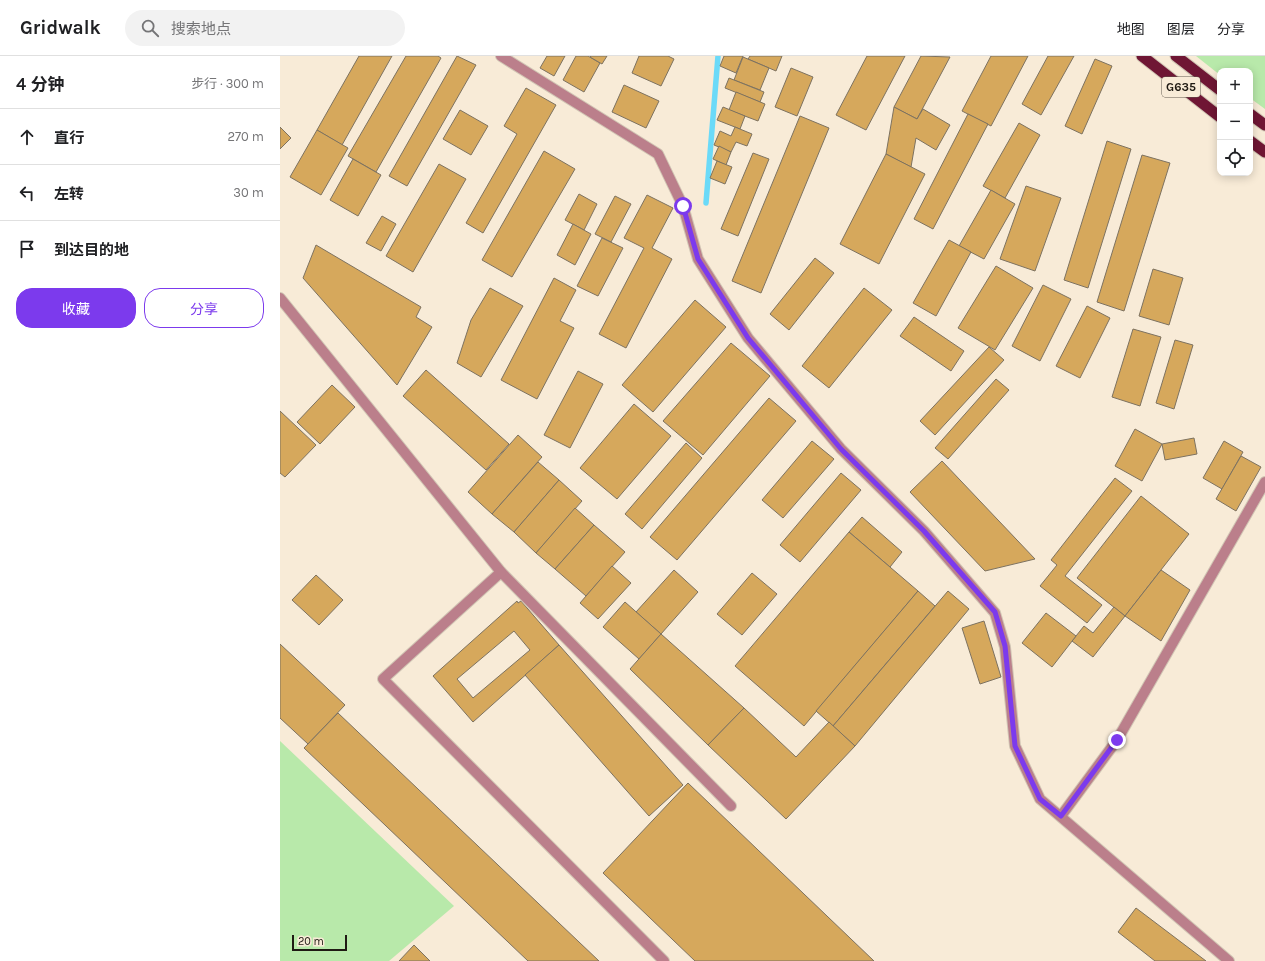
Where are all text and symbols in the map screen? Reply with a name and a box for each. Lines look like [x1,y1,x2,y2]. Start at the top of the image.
search box [125,10,405,46]
text: Gridwalk [20,17,101,39]
icon: search [139,17,161,39]
text: 搜索地点 [171,20,231,38]
text: 地图 [1117,21,1145,38]
text: 图层 [1167,21,1195,38]
text: 分享 [1217,21,1245,38]
map controls [1217,68,1253,176]
button: + [1217,68,1253,104]
text: 4 分钟 [16,74,64,94]
text: 步行 · 300 m [191,76,264,91]
road number: G635 [1162,77,1200,97]
button: − [1217,104,1253,140]
icon: ahead [16,126,38,148]
text: 直行 [54,129,84,147]
text: 270 m [227,129,264,144]
button: locate [1217,140,1253,176]
icon: left [16,182,38,204]
text: 左转 [54,185,84,203]
text: 30 m [233,185,264,200]
route start [674,197,692,215]
icon: arrive [16,238,38,260]
text: 到达目的地 [54,241,129,259]
button: 收藏 [16,288,136,328]
button: 分享 [144,288,264,328]
route end [1108,731,1126,749]
scale bar [292,933,347,952]
text: 20 m [298,935,324,948]

